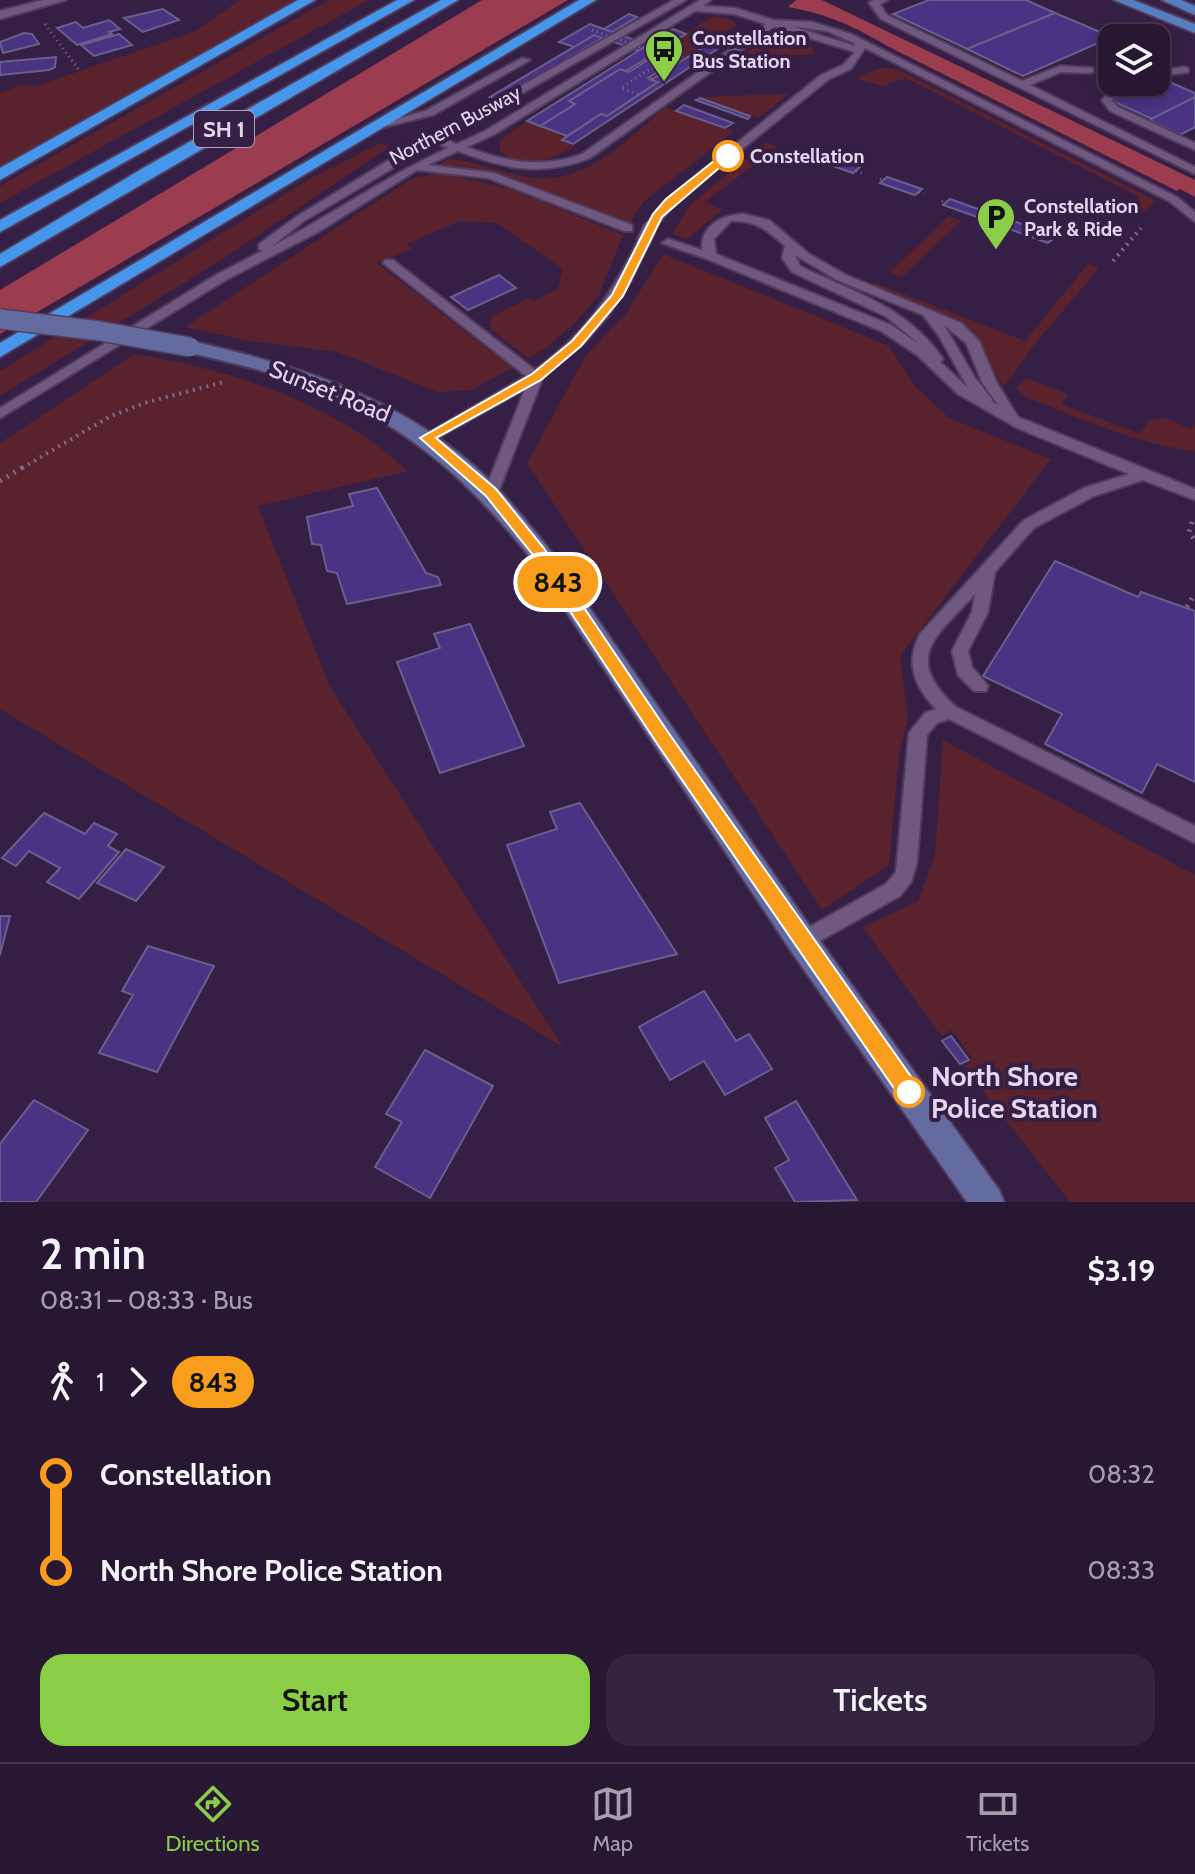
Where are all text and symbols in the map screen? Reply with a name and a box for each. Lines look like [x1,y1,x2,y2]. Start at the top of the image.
map controls [1098,24,1170,96]
button: layers [1098,24,1170,96]
place label: Constellation Bus Station [692,26,807,73]
bus stop icon: Constellation Bus Station [643,28,685,83]
street label: Northern Busway [385,80,525,170]
road number: SH 1 [194,111,254,147]
marker: Constellation [713,141,743,171]
place label: Constellation [750,144,865,168]
place label: Constellation Park & Ride [1024,194,1139,241]
parking icon: Constellation Park & Ride [975,196,1017,251]
street label: Sunset Road [265,354,395,428]
line badge: 843 [512,556,604,608]
text: 843 [533,565,583,599]
place label: North Shore Police Station [931,1059,1098,1125]
marker: North Shore Police Station [894,1077,924,1107]
text: 2 min [40,1227,146,1280]
text: $3.19 [1087,1252,1155,1289]
text: 08:31 – 08:33 · Bus [40,1284,253,1316]
icon: walk [40,1360,84,1404]
icon: forward [116,1360,160,1404]
text: 843 [188,1365,238,1399]
text: 1 [96,1366,104,1398]
text: Constellation [100,1456,272,1493]
text: 08:32 [1088,1458,1155,1490]
text: North Shore Police Station [100,1552,443,1589]
text: 08:33 [1088,1554,1155,1586]
button: Start [40,1654,590,1746]
button: Tickets [606,1654,1155,1746]
tab: Directions [166,1782,260,1857]
tab: Map [591,1782,635,1857]
tab: Tickets [966,1782,1029,1857]

